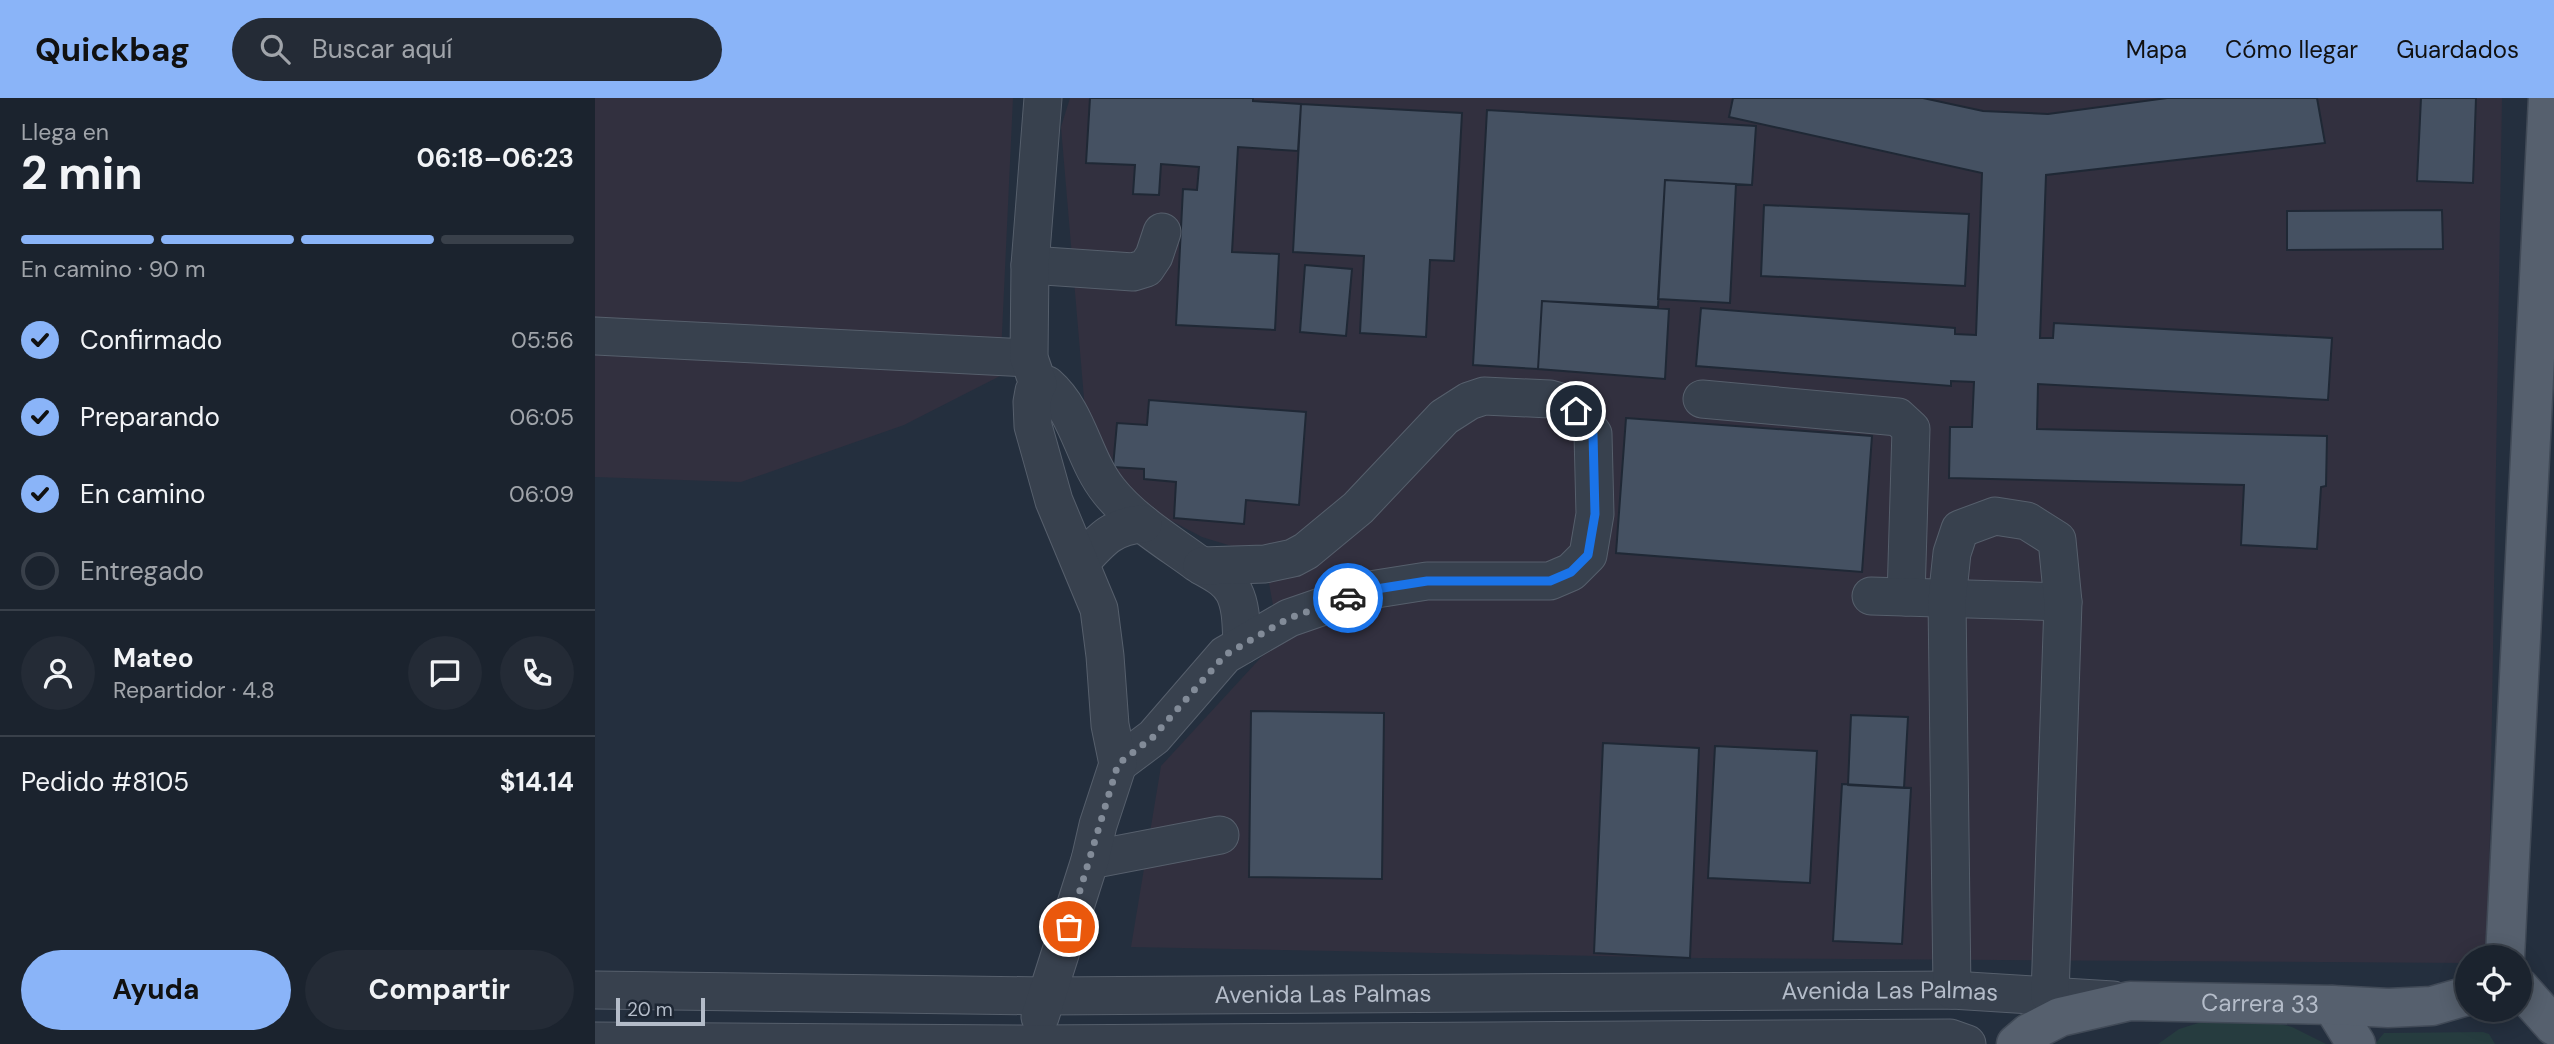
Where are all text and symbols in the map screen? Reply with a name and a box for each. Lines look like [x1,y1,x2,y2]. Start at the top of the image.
search box [232,18,722,81]
text: Quickbag [35,28,190,71]
icon: search [256,30,294,68]
text: Buscar aquí [312,32,452,66]
text: Mapa [2126,34,2187,65]
text: Cómo llegar [2225,34,2358,65]
text: Guardados [2396,34,2519,65]
text: Llega en [21,117,109,147]
text: 06:18–06:23 [417,141,574,175]
text: 2 min [21,143,143,203]
text: En camino · 90 m [21,254,205,284]
icon: check [21,321,59,359]
text: Confirmado [80,323,222,357]
text: 05:56 [511,325,574,355]
pin [1546,381,1606,441]
icon: home [1557,392,1595,430]
icon: check [21,398,59,436]
text: Preparando [80,400,220,434]
text: 06:05 [509,402,574,432]
icon: check [21,475,59,513]
text: En camino [80,477,205,511]
text: 06:09 [509,479,574,509]
text: Entregado [80,554,204,588]
courier [1313,563,1383,633]
icon: car [1329,579,1367,617]
button: person [21,636,95,710]
button: chat [408,636,482,710]
button: phone [500,636,574,710]
text: Mateo [113,641,194,675]
text: Repartidor · 4.8 [113,675,275,705]
text: Pedido #8105 [21,765,189,799]
text: $14.14 [500,765,574,799]
pin [1039,897,1099,957]
icon: bag [1050,908,1088,946]
map controls [2455,945,2532,1022]
button: locate [2455,945,2532,1022]
button: Ayuda [21,950,291,1030]
button: Compartir [305,950,574,1030]
street label: Avenida Las Palmas [1781,974,1999,1008]
street label: Avenida Las Palmas [1214,977,1432,1010]
street label: Carrera 33 [2201,986,2320,1020]
scale bar [616,995,705,1027]
text: 20 m [627,997,673,1022]

